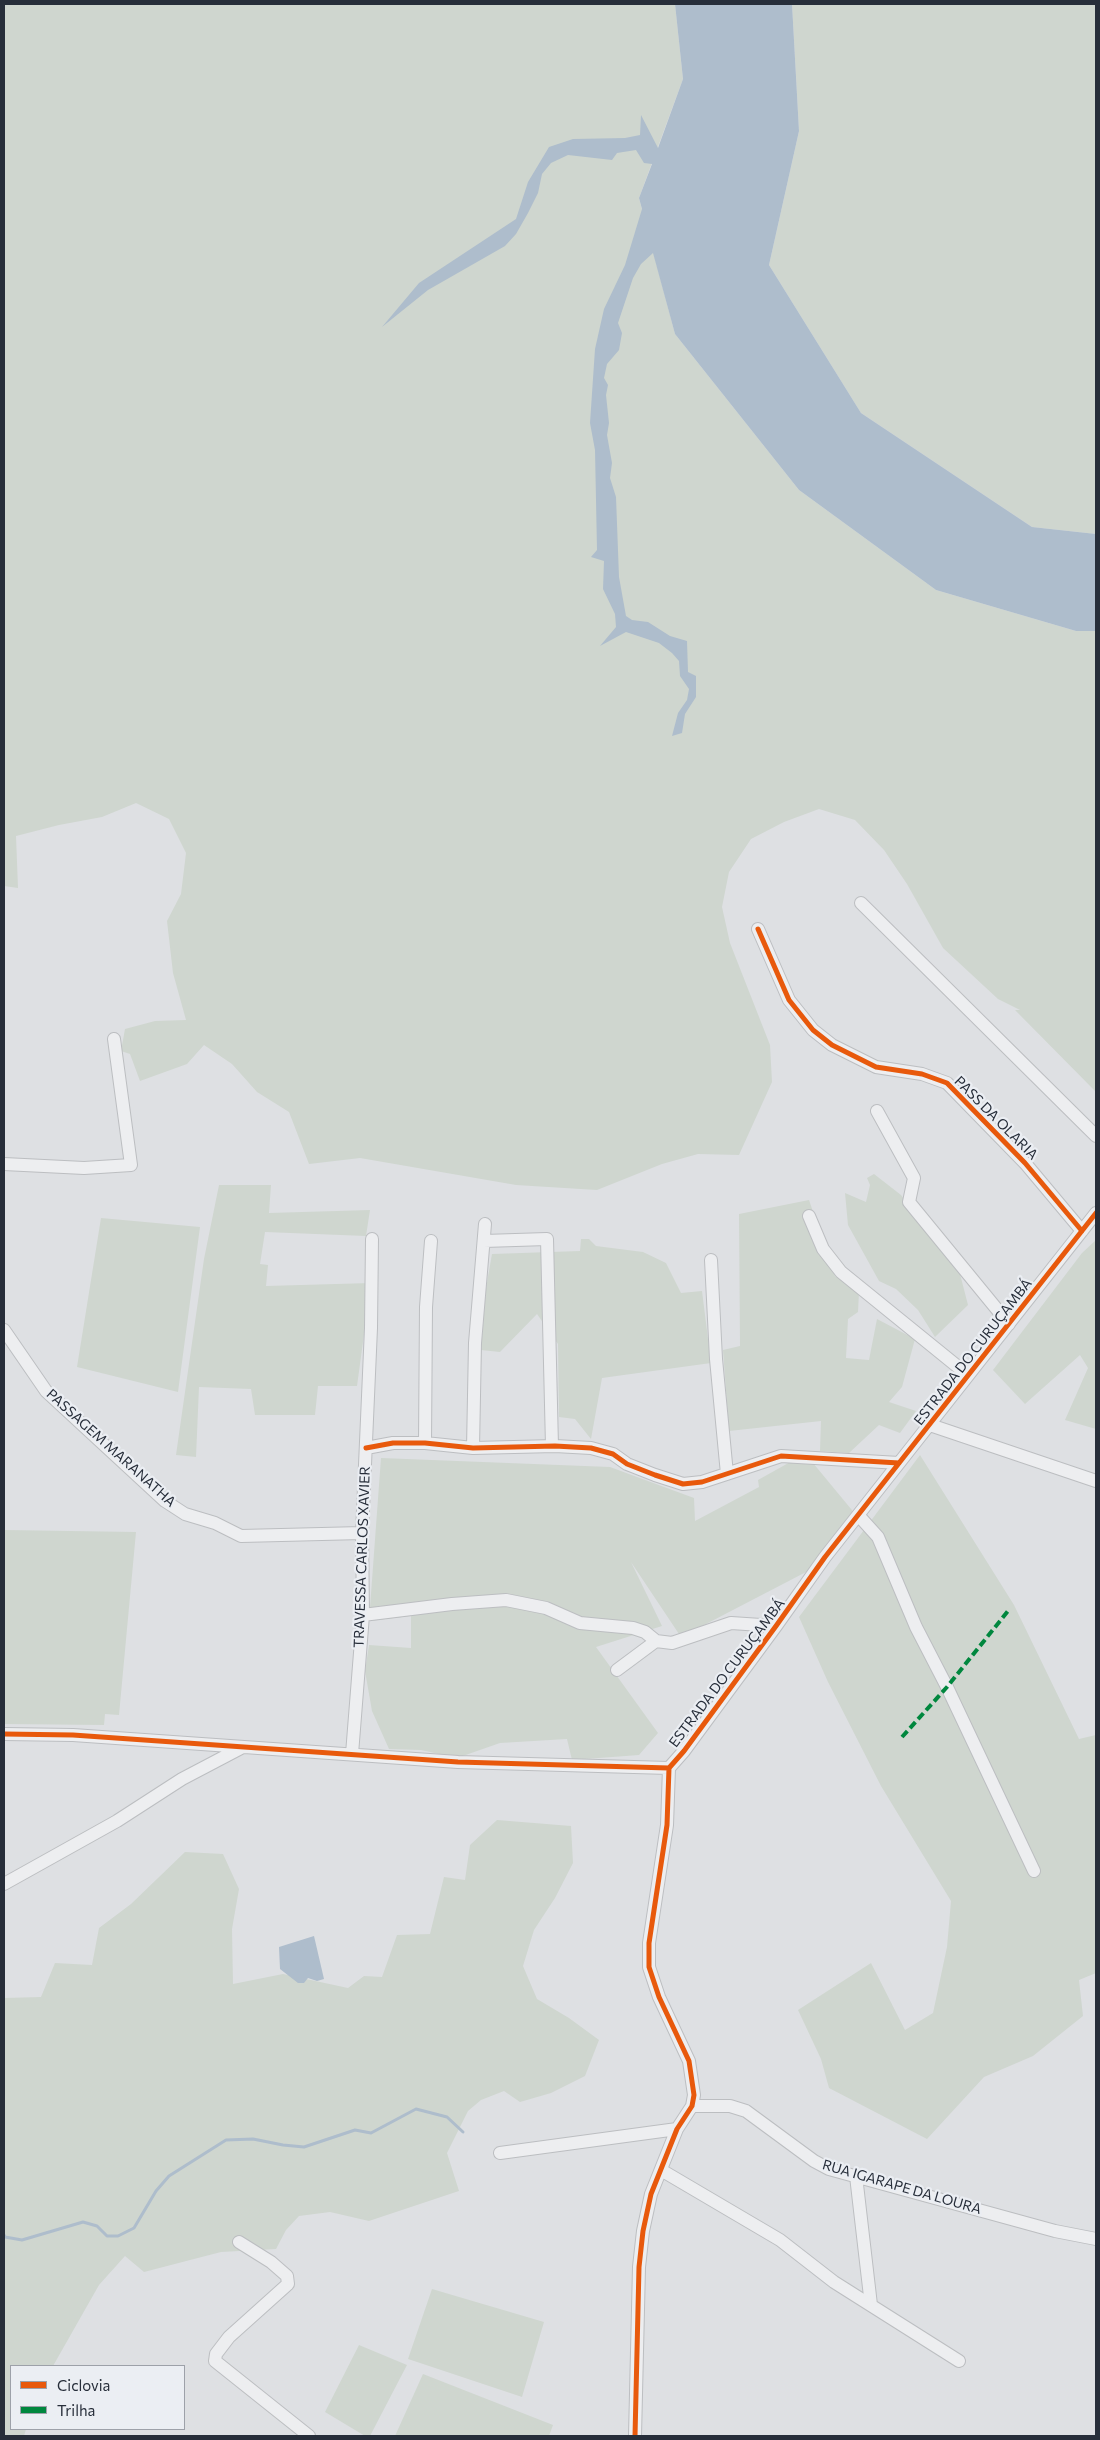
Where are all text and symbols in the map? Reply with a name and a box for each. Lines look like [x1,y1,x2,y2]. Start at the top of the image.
street label: PASS DA OLARIA [951,1073,1041,1163]
street label: ESTRADA DO CURUÇAMBÁ [911,1275,1035,1429]
street label: PASSAGEM MARANATHA [43,1385,179,1511]
street label: TRAVESSA CARLOS XAVIER [350,1466,374,1648]
street label: ESTRADA DO CURUÇAMBÁ [666,1595,788,1751]
street label: RUA IGARAPE DA LOURA [821,2156,983,2218]
legend [10,2365,185,2430]
text: Ciclovia [57,2376,110,2394]
text: Trilha [57,2401,95,2419]

